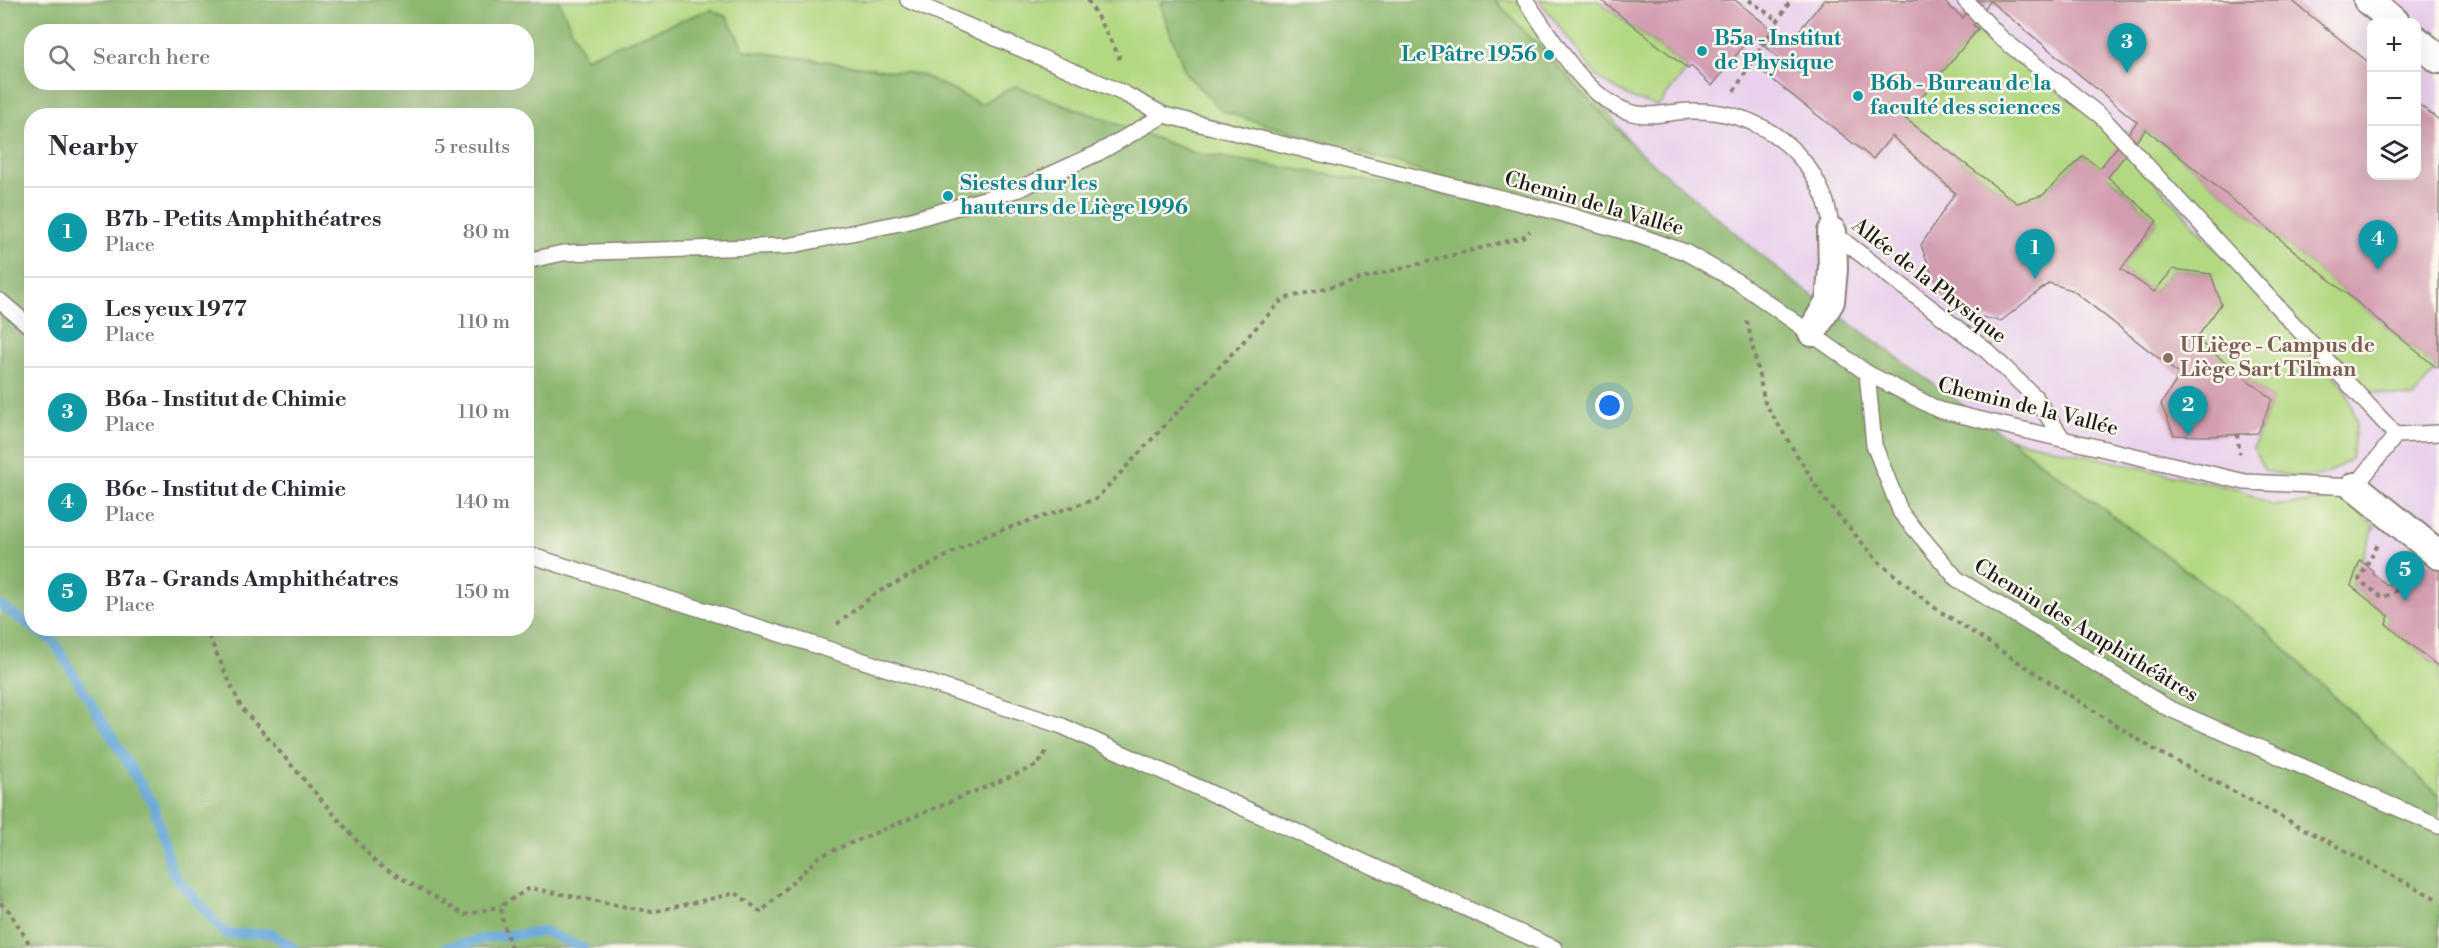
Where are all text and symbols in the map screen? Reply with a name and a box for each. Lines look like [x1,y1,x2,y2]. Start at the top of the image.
map controls [2367,18,2421,180]
button: + [2367,18,2421,72]
pin: 3 [2108,23,2146,73]
search box [24,24,534,90]
place label: B5a - Institut de Physique [1714,26,1842,76]
icon: search [45,41,78,74]
place label: Le Pâtre 1956 [1401,42,1537,68]
text: Search here [93,44,210,71]
marker: B5a - Institut de Physique [1695,44,1709,58]
marker: Le Pâtre 1956 [1542,48,1556,62]
place label: B6b - Bureau de la faculté des sciences [1870,71,2061,121]
button: − [2367,72,2421,126]
marker: B6b - Bureau de la faculté des sciences [1851,89,1865,103]
button: layers [2367,126,2421,180]
text: Nearby [48,131,138,163]
text: 5 results [434,135,510,160]
street label: Chemin de la Vallée [1501,166,1687,242]
place label: Siestes dur les hauteurs de Liège 1996 [960,171,1188,221]
marker: Siestes dur les hauteurs de Liège 1996 [941,189,955,203]
text: B7b - Petits Amphithéatres [105,206,381,233]
street label: Allée de la Physique [1846,212,2011,349]
text: 1 [63,220,72,245]
text: 80 m [463,220,510,245]
pin: 4 [2358,220,2398,270]
pin: 1 [2016,230,2054,279]
text: Place [105,233,155,258]
text: Les yeux 1977 [105,296,247,323]
text: 2 [61,310,74,335]
text: 110 m [458,310,510,335]
text: Place [105,323,155,348]
place label: ULiège - Campus de Liège Sart Tilman [2180,333,2375,383]
marker: ULiège - Campus de Liège Sart Tilman [2161,351,2175,365]
street label: Chemin de la Vallée [1935,372,2121,442]
text: B6a - Institut de Chimie [105,386,346,413]
pin: 2 [2168,386,2208,436]
your location [1595,391,1624,420]
text: 3 [61,400,74,425]
text: 110 m [458,400,510,425]
text: Place [105,413,155,438]
text: B6c - Institut de Chimie [105,476,346,503]
text: 4 [61,490,74,515]
text: 140 m [455,490,510,515]
text: Place [105,503,155,528]
pin: 5 [2386,552,2424,601]
street label: Chemin des Amphithéâtres [1969,554,2203,708]
text: B7a - Grands Amphithéatres [105,566,399,593]
text: 5 [61,580,74,605]
text: 150 m [455,580,510,605]
text: Place [105,593,155,618]

